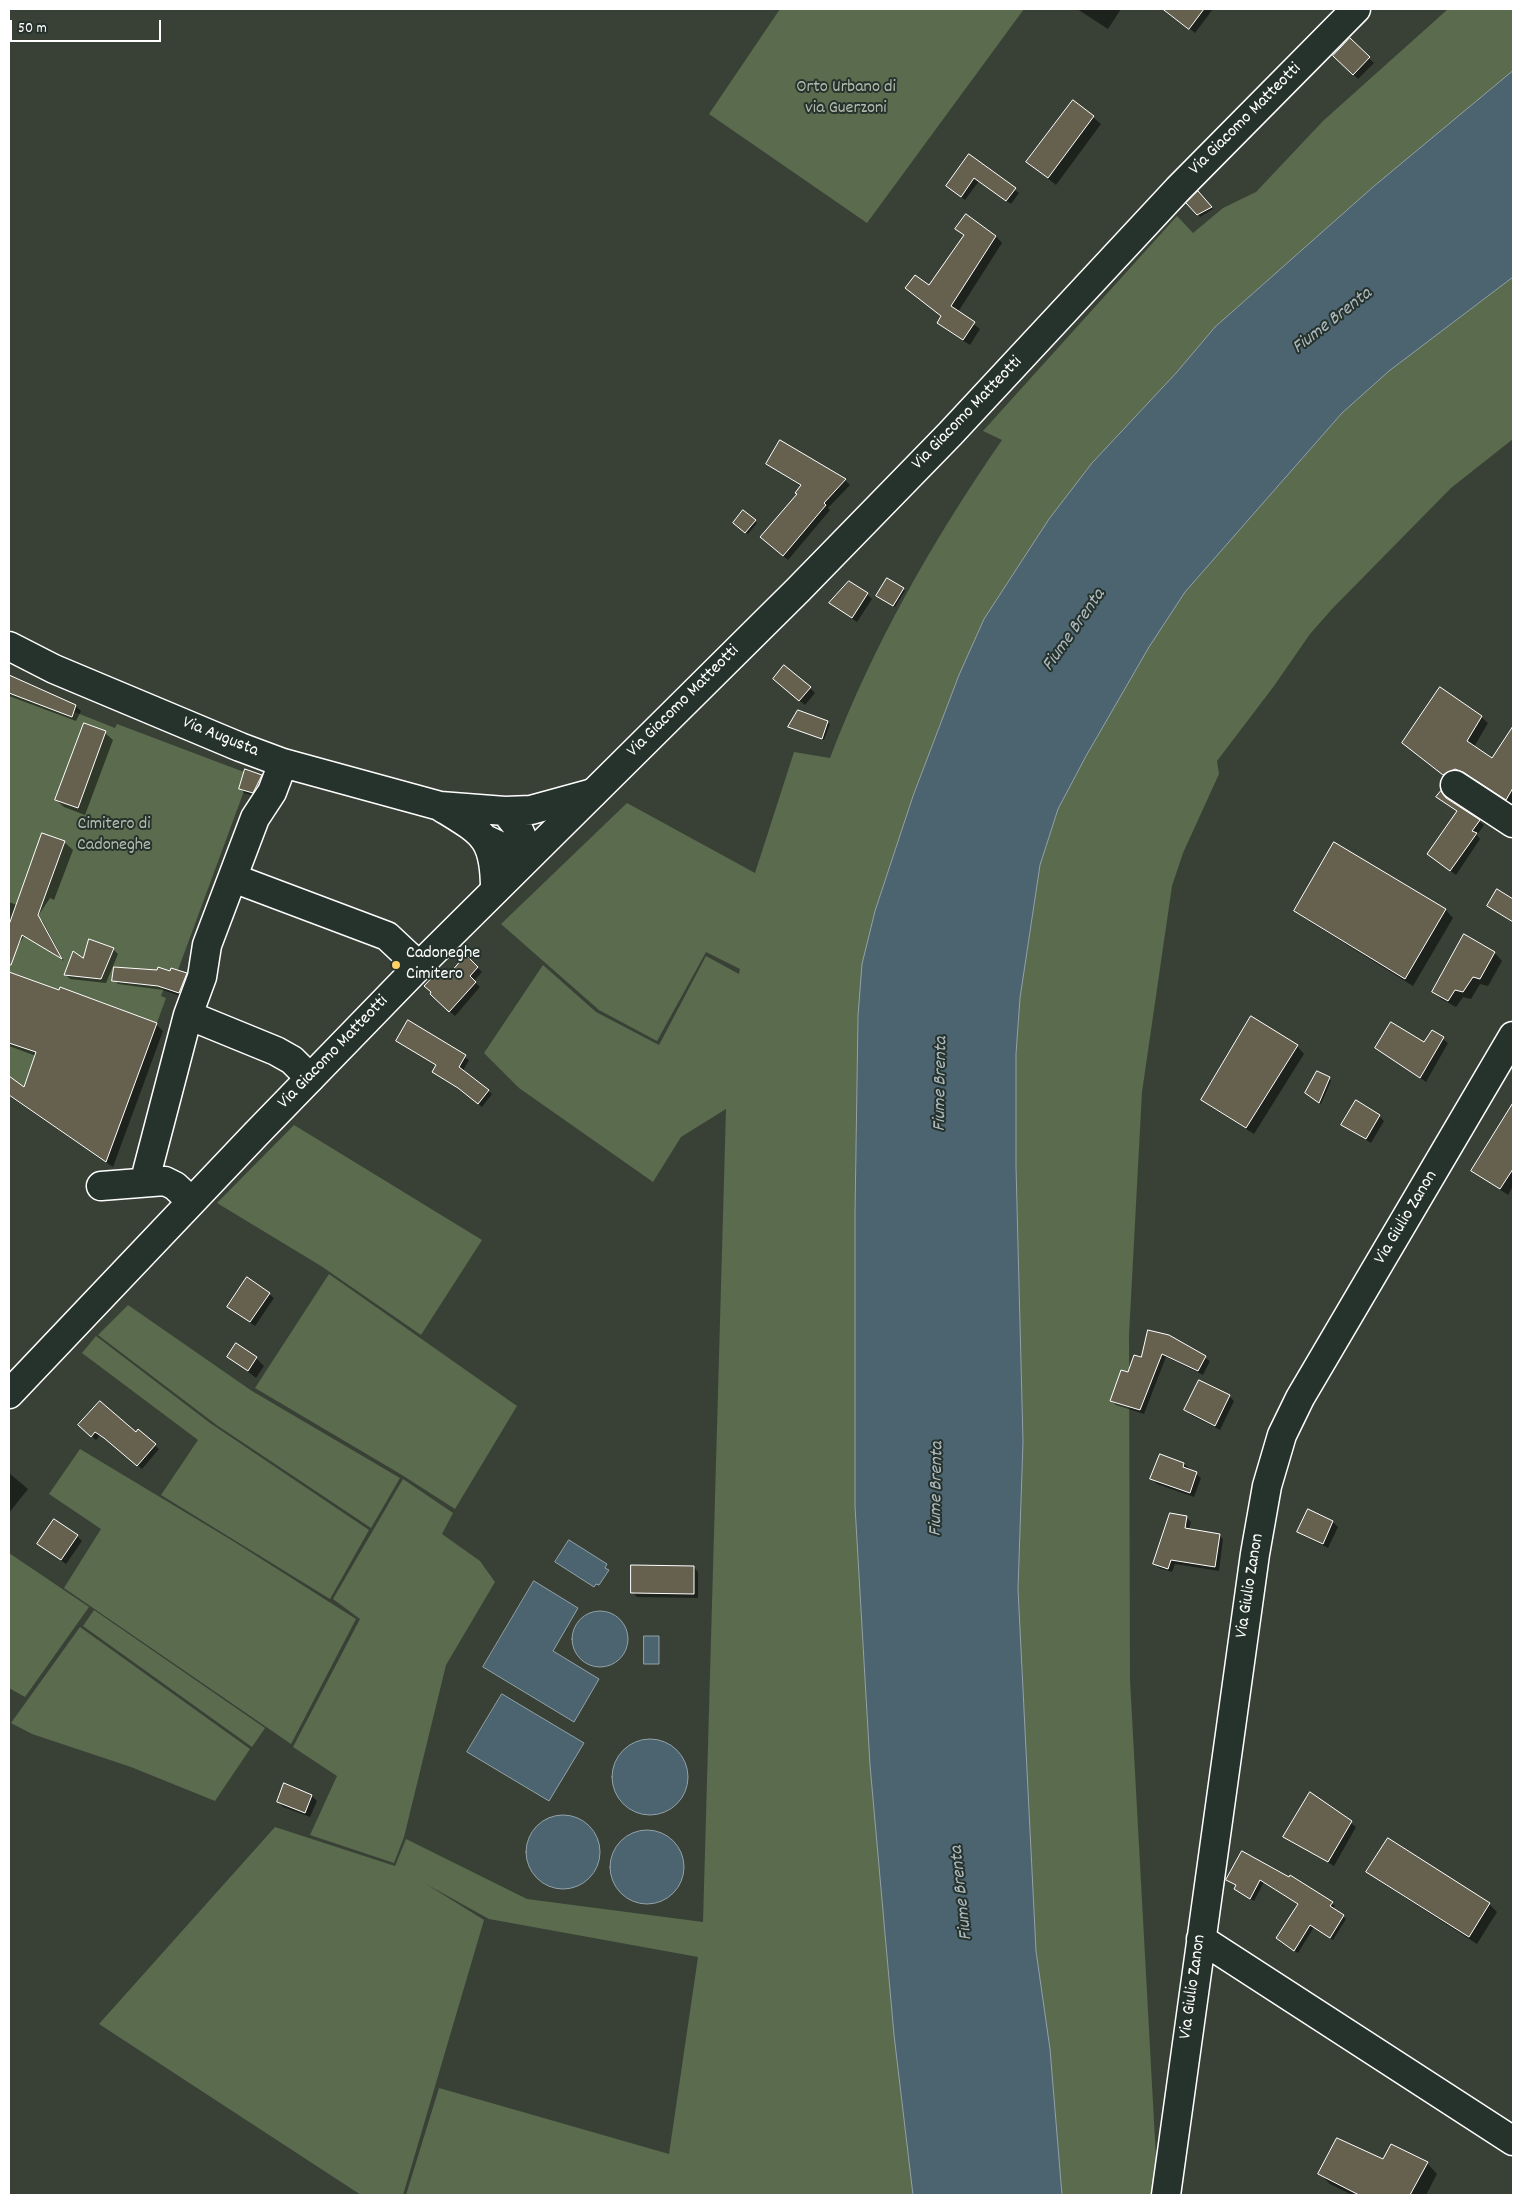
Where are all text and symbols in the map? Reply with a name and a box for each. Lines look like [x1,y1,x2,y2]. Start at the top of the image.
scale bar [12,10,164,42]
text: 50 m [18,18,47,40]
street label: Via Giacomo Matteotti [1185,59,1307,181]
park label: Orto Urbano di via Guerzoni [796,78,896,120]
water label: Fiume Brenta [1289,284,1377,360]
street label: Via Giacomo Matteotti [908,353,1028,475]
water label: Fiume Brenta [1038,586,1112,676]
street label: Via Giacomo Matteotti [623,641,745,763]
street label: Via Augusta [179,713,261,763]
park label: Cimitero di Cadoneghe [77,815,151,858]
place label: Cadoneghe Cimitero [406,944,480,986]
marker: Cadoneghe Cimitero [390,959,402,971]
street label: Via Giacomo Matteotti [274,992,394,1114]
water label: Fiume Brenta [930,1036,954,1132]
street label: Via Giulio Zanon [1371,1167,1443,1269]
water label: Fiume Brenta [926,1441,950,1537]
street label: Via Giulio Zanon [1232,1532,1270,1640]
water label: Fiume Brenta [947,1845,979,1941]
street label: Via Giulio Zanon [1176,1933,1212,2041]

